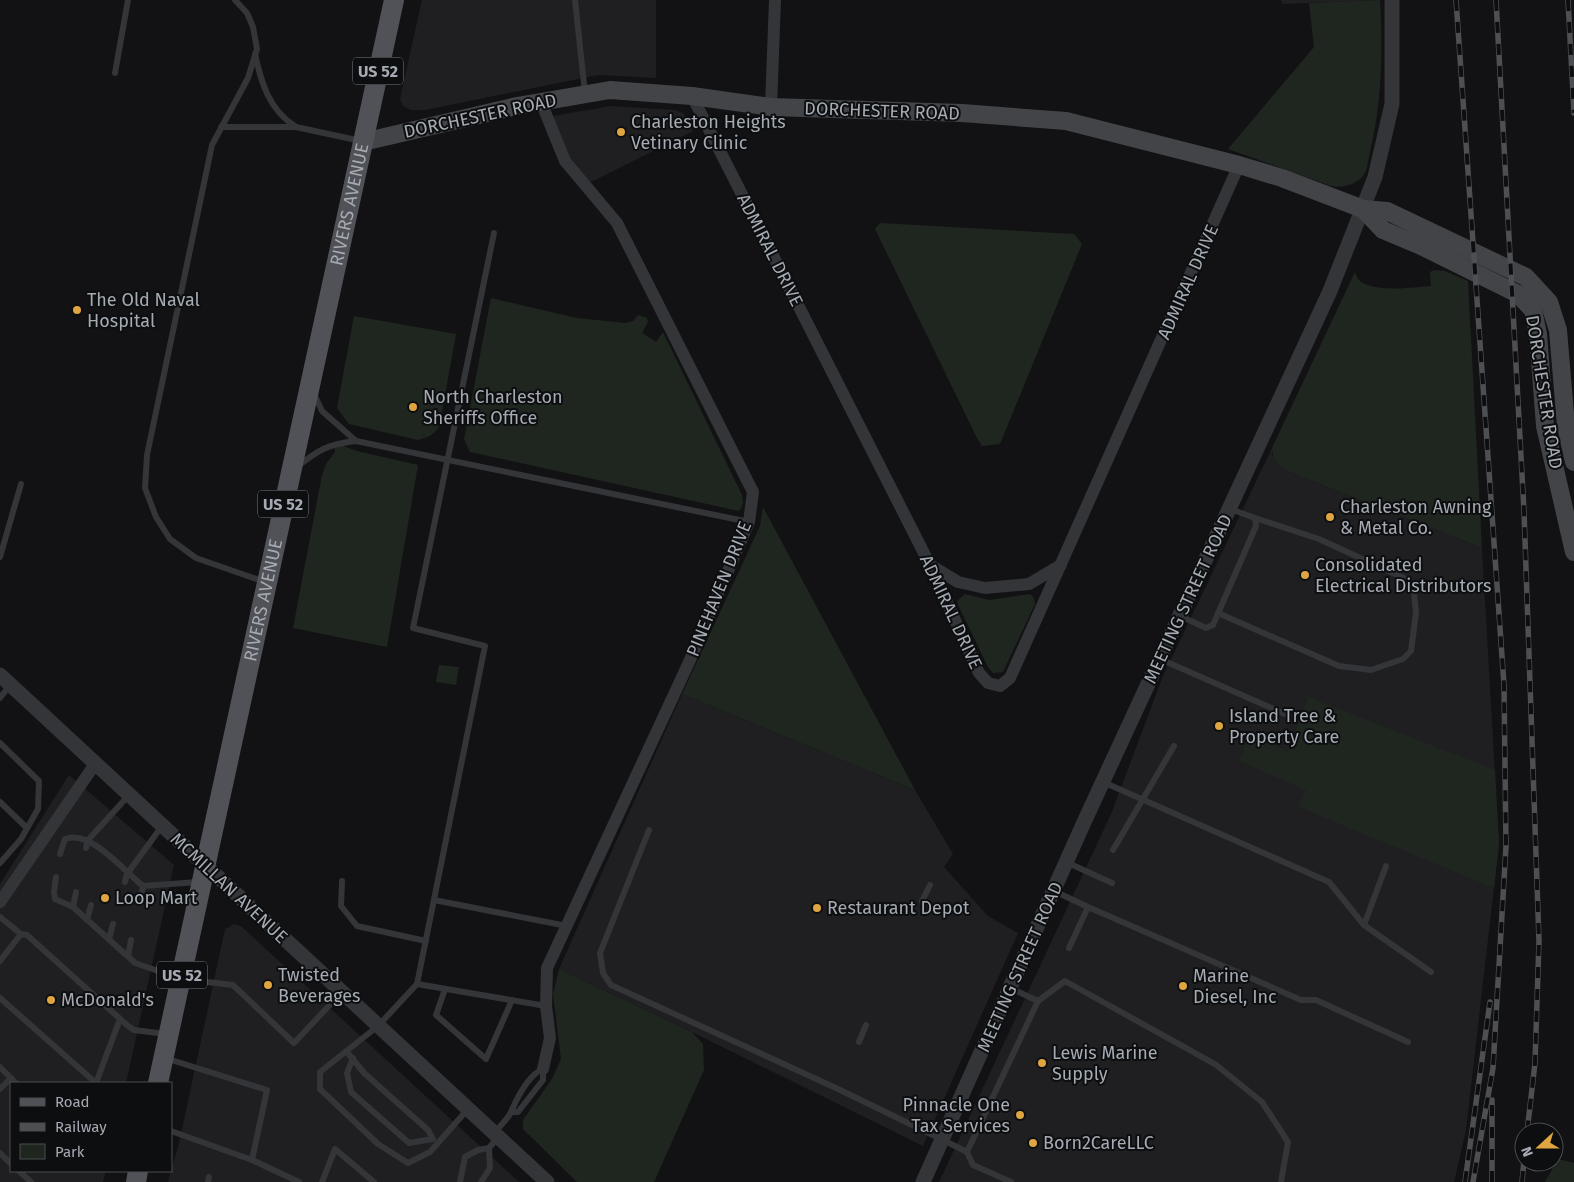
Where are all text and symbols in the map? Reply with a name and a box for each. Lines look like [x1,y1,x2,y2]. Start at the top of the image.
road number: US 52 [353,58,403,84]
street label: DORCHESTER ROAD [402,89,558,143]
street label: DORCHESTER ROAD [804,97,960,125]
place label: Charleston Heights Vetinary Clinic [631,111,786,154]
marker: Charleston Heights Vetinary Clinic [615,126,627,138]
street label: RIVERS AVENUE [325,141,373,268]
street label: ADMIRAL DRIVE [732,190,808,310]
street label: ADMIRAL DRIVE [1153,221,1223,343]
place label: The Old Naval Hospital [87,289,200,332]
marker: The Old Naval Hospital [71,304,83,316]
street label: DORCHESTER ROAD [1521,314,1567,470]
place label: North Charleston Sheriffs Office [423,386,562,429]
marker: North Charleston Sheriffs Office [407,401,419,413]
road number: US 52 [258,490,308,518]
place label: Charleston Awning & Metal Co. [1340,496,1492,539]
street label: MEETING STREET ROAD [1139,511,1237,687]
marker: Charleston Awning & Metal Co. [1324,511,1336,523]
street label: PINEHAVEN DRIVE [682,518,756,660]
street label: RIVERS AVENUE [239,537,287,664]
street label: ADMIRAL DRIVE [915,551,987,673]
place label: Consolidated Electrical Distributors [1315,554,1491,597]
marker: Consolidated Electrical Distributors [1299,569,1311,581]
place label: Island Tree & Property Care [1229,705,1339,748]
marker: Island Tree & Property Care [1213,720,1225,732]
street label: MCMILLAN AVENUE [166,828,292,948]
street label: MEETING STREET ROAD [972,878,1068,1056]
place label: Loop Mart [115,887,198,909]
marker: Loop Mart [99,892,111,904]
place label: Restaurant Depot [827,897,970,919]
marker: Restaurant Depot [811,902,823,914]
road number: US 52 [157,962,207,988]
place label: Twisted Beverages [278,964,361,1007]
place label: Marine Diesel, Inc [1193,965,1277,1008]
marker: Twisted Beverages [262,979,274,991]
marker: Marine Diesel, Inc [1177,980,1189,992]
place label: McDonald's [61,989,154,1011]
marker: McDonald's [45,994,57,1006]
place label: Lewis Marine Supply [1052,1042,1158,1085]
marker: Lewis Marine Supply [1036,1057,1048,1069]
legend [10,1082,172,1172]
text: Road [55,1093,90,1111]
place label: Pinnacle One Tax Services [902,1094,1010,1137]
marker: Pinnacle One Tax Services [1014,1109,1026,1121]
text: Railway [55,1118,107,1136]
north arrow [1514,1122,1564,1172]
place label: Born2CareLLC [1043,1132,1154,1154]
marker: Born2CareLLC [1027,1137,1039,1149]
text: Park [55,1143,85,1161]
text: N [1518,1144,1537,1159]

